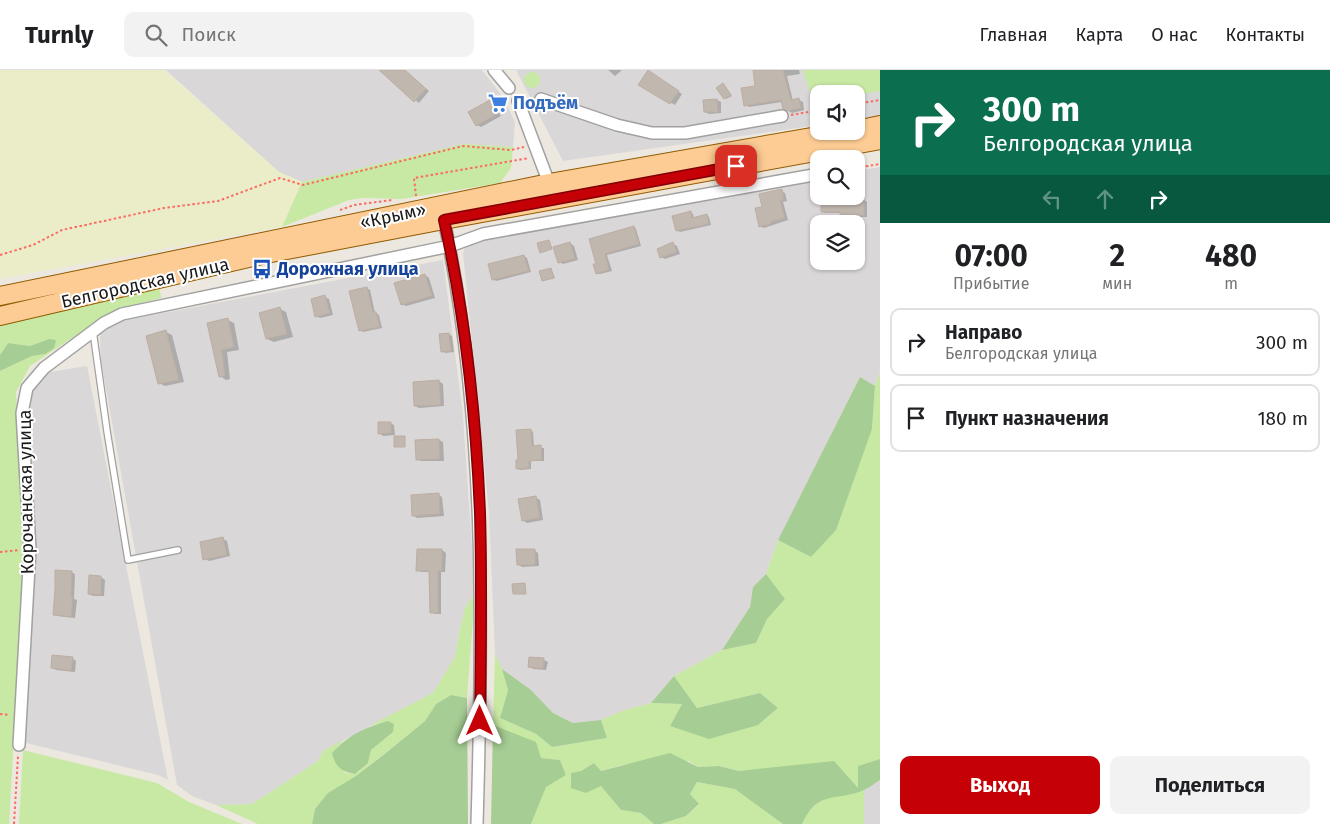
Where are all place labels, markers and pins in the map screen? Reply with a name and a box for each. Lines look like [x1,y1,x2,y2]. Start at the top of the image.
supermarket icon: Подъём [487,92,509,114]
place label: Подъём [513,92,578,114]
pin [715,145,757,187]
bus stop icon: Дорожная улица [251,258,273,280]
place label: Дорожная улица [276,258,419,280]

